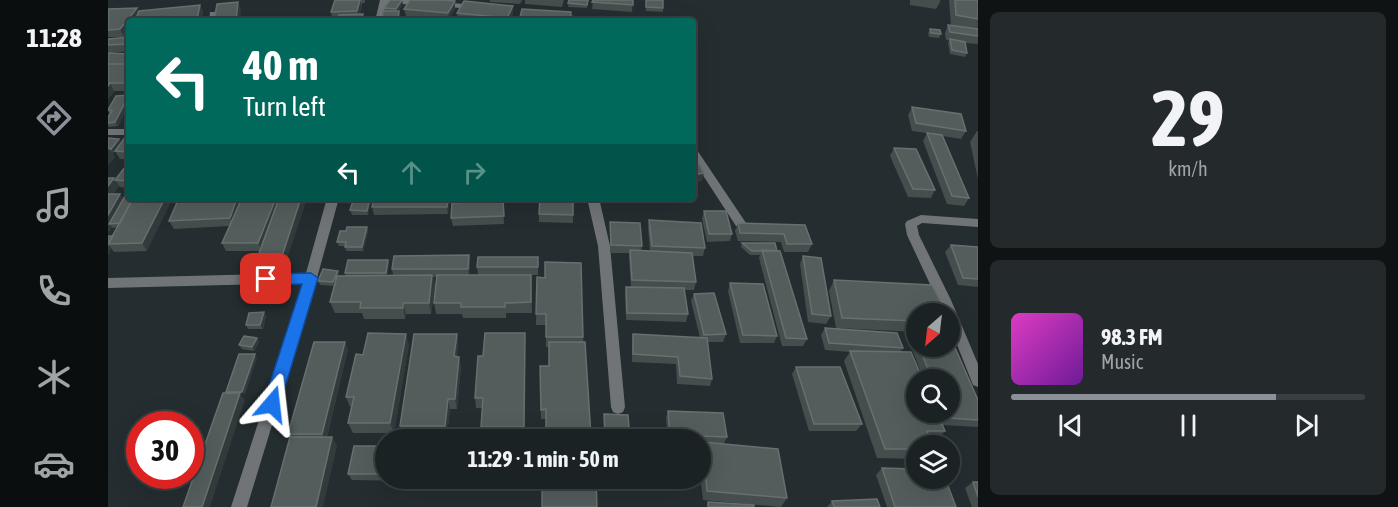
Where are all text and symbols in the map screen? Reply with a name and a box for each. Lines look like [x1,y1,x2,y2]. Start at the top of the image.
text: 11:28 [26,22,82,53]
text: 40 m [243,41,318,89]
icon: left [144,42,222,120]
text: 29 [1151,73,1225,163]
text: Turn left [243,91,326,122]
icon: directions [33,97,75,139]
icon: left [332,156,365,189]
icon: ahead [395,156,428,189]
icon: right [458,156,491,189]
text: km/h [1168,157,1208,180]
icon: music [33,184,75,226]
pin [240,253,291,304]
icon: arrive [249,262,282,295]
icon: phone [33,270,75,312]
north arrow [906,303,960,357]
map controls [906,303,960,489]
text: 98.3 FM [1101,324,1163,350]
text: Music [1101,350,1143,373]
icon: climate [33,356,75,398]
button: search [906,369,960,423]
position arrow [240,372,304,436]
icon: previous [1054,409,1087,442]
icon: pause [1172,409,1205,442]
icon: next [1290,409,1323,442]
speed limit sign: 30 [126,411,204,489]
button: layers [906,435,960,489]
icon: car [33,443,75,485]
text: 11:29 · 1 min · 50 m [467,446,619,472]

